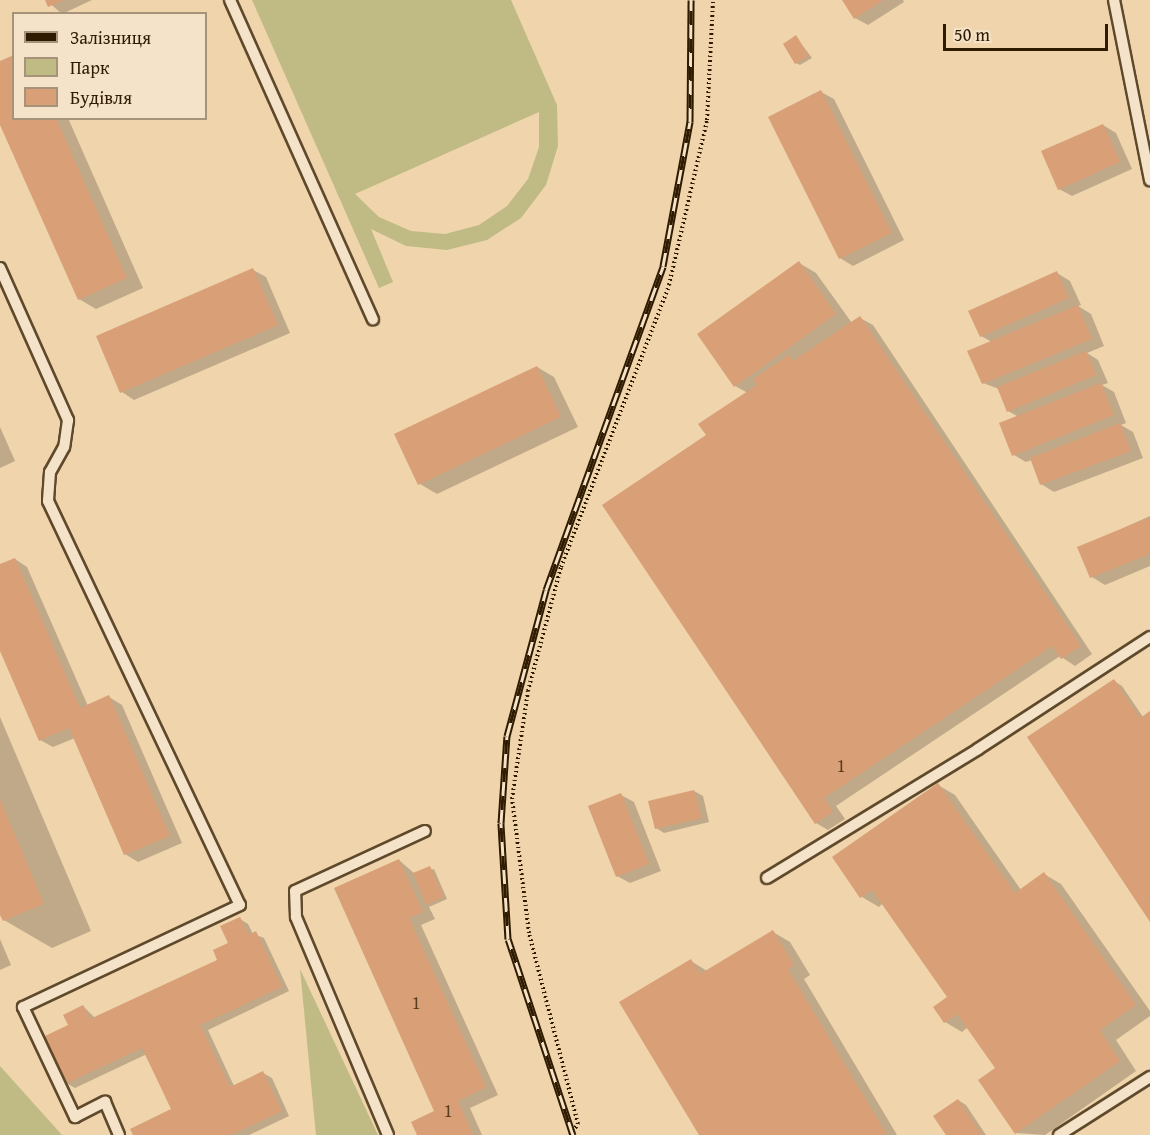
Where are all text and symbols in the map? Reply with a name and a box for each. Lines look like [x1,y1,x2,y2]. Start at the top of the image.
legend [12,12,207,120]
scale bar [946,12,1111,50]
text: 50 m [954,21,990,48]
text: Залізниця [70,24,151,51]
text: Парк [70,54,109,81]
text: Будівля [70,84,132,111]
house number: 1 [837,755,845,777]
house number: 1 [412,992,420,1014]
house number: 1 [444,1100,452,1122]

